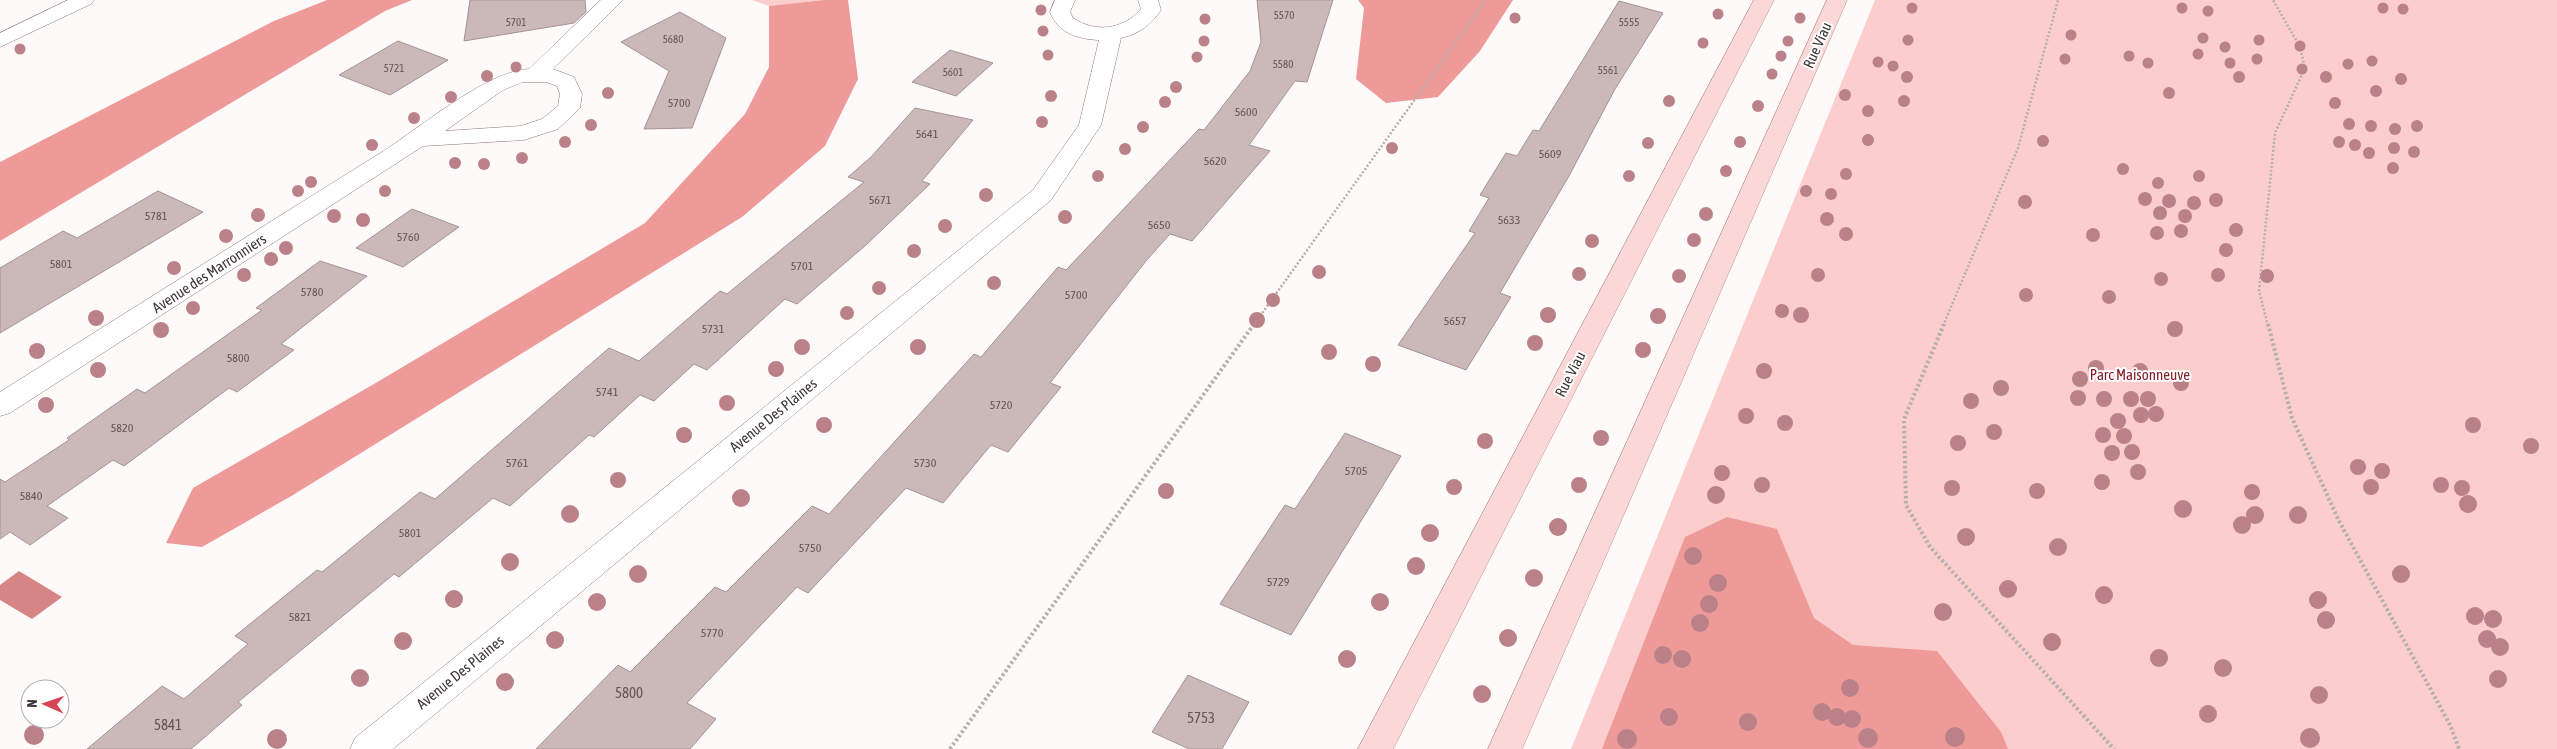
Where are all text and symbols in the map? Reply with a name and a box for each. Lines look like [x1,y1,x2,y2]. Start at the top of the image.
house number: 5570 [1274,9,1294,21]
house number: 5701 [506,16,526,28]
house number: 5555 [1619,16,1639,28]
street label: Rue Viau [1799,19,1835,71]
house number: 5680 [663,33,683,45]
house number: 5580 [1273,58,1293,70]
house number: 5721 [384,62,404,74]
house number: 5561 [1598,64,1618,76]
house number: 5601 [943,66,963,78]
house number: 5700 [668,96,691,110]
house number: 5600 [1235,105,1258,119]
house number: 5641 [916,127,939,141]
house number: 5609 [1539,147,1562,161]
house number: 5620 [1204,154,1227,168]
house number: 5671 [869,193,892,207]
house number: 5781 [145,209,168,223]
house number: 5633 [1498,213,1520,227]
house number: 5650 [1148,218,1171,232]
street label: Avenue des Marronniers [149,230,269,316]
house number: 5760 [397,230,420,244]
house number: 5801 [50,257,73,271]
house number: 5701 [791,259,814,273]
house number: 5780 [301,285,324,299]
house number: 5700 [1065,288,1088,302]
house number: 5657 [1444,314,1467,328]
house number: 5731 [702,322,725,336]
street label: Rue Viau [1551,348,1589,400]
house number: 5800 [227,351,250,365]
park label: Parc Maisonneuve [2090,366,2190,383]
street label: Avenue Des Plaines [726,375,820,455]
house number: 5741 [596,385,619,399]
house number: 5720 [990,398,1013,412]
house number: 5820 [111,421,134,435]
house number: 5761 [506,456,529,470]
house number: 5730 [914,456,937,470]
house number: 5705 [1345,464,1367,478]
house number: 5840 [20,489,43,503]
house number: 5801 [399,526,422,540]
house number: 5750 [799,541,822,555]
house number: 5729 [1267,575,1290,589]
house number: 5821 [289,610,312,624]
house number: 5770 [701,626,724,640]
street label: Avenue Des Plaines [413,632,507,712]
north arrow [20,679,70,729]
house number: 5800 [615,684,643,701]
text: N [24,699,40,708]
house number: 5753 [1187,709,1215,726]
house number: 5841 [154,716,182,733]

